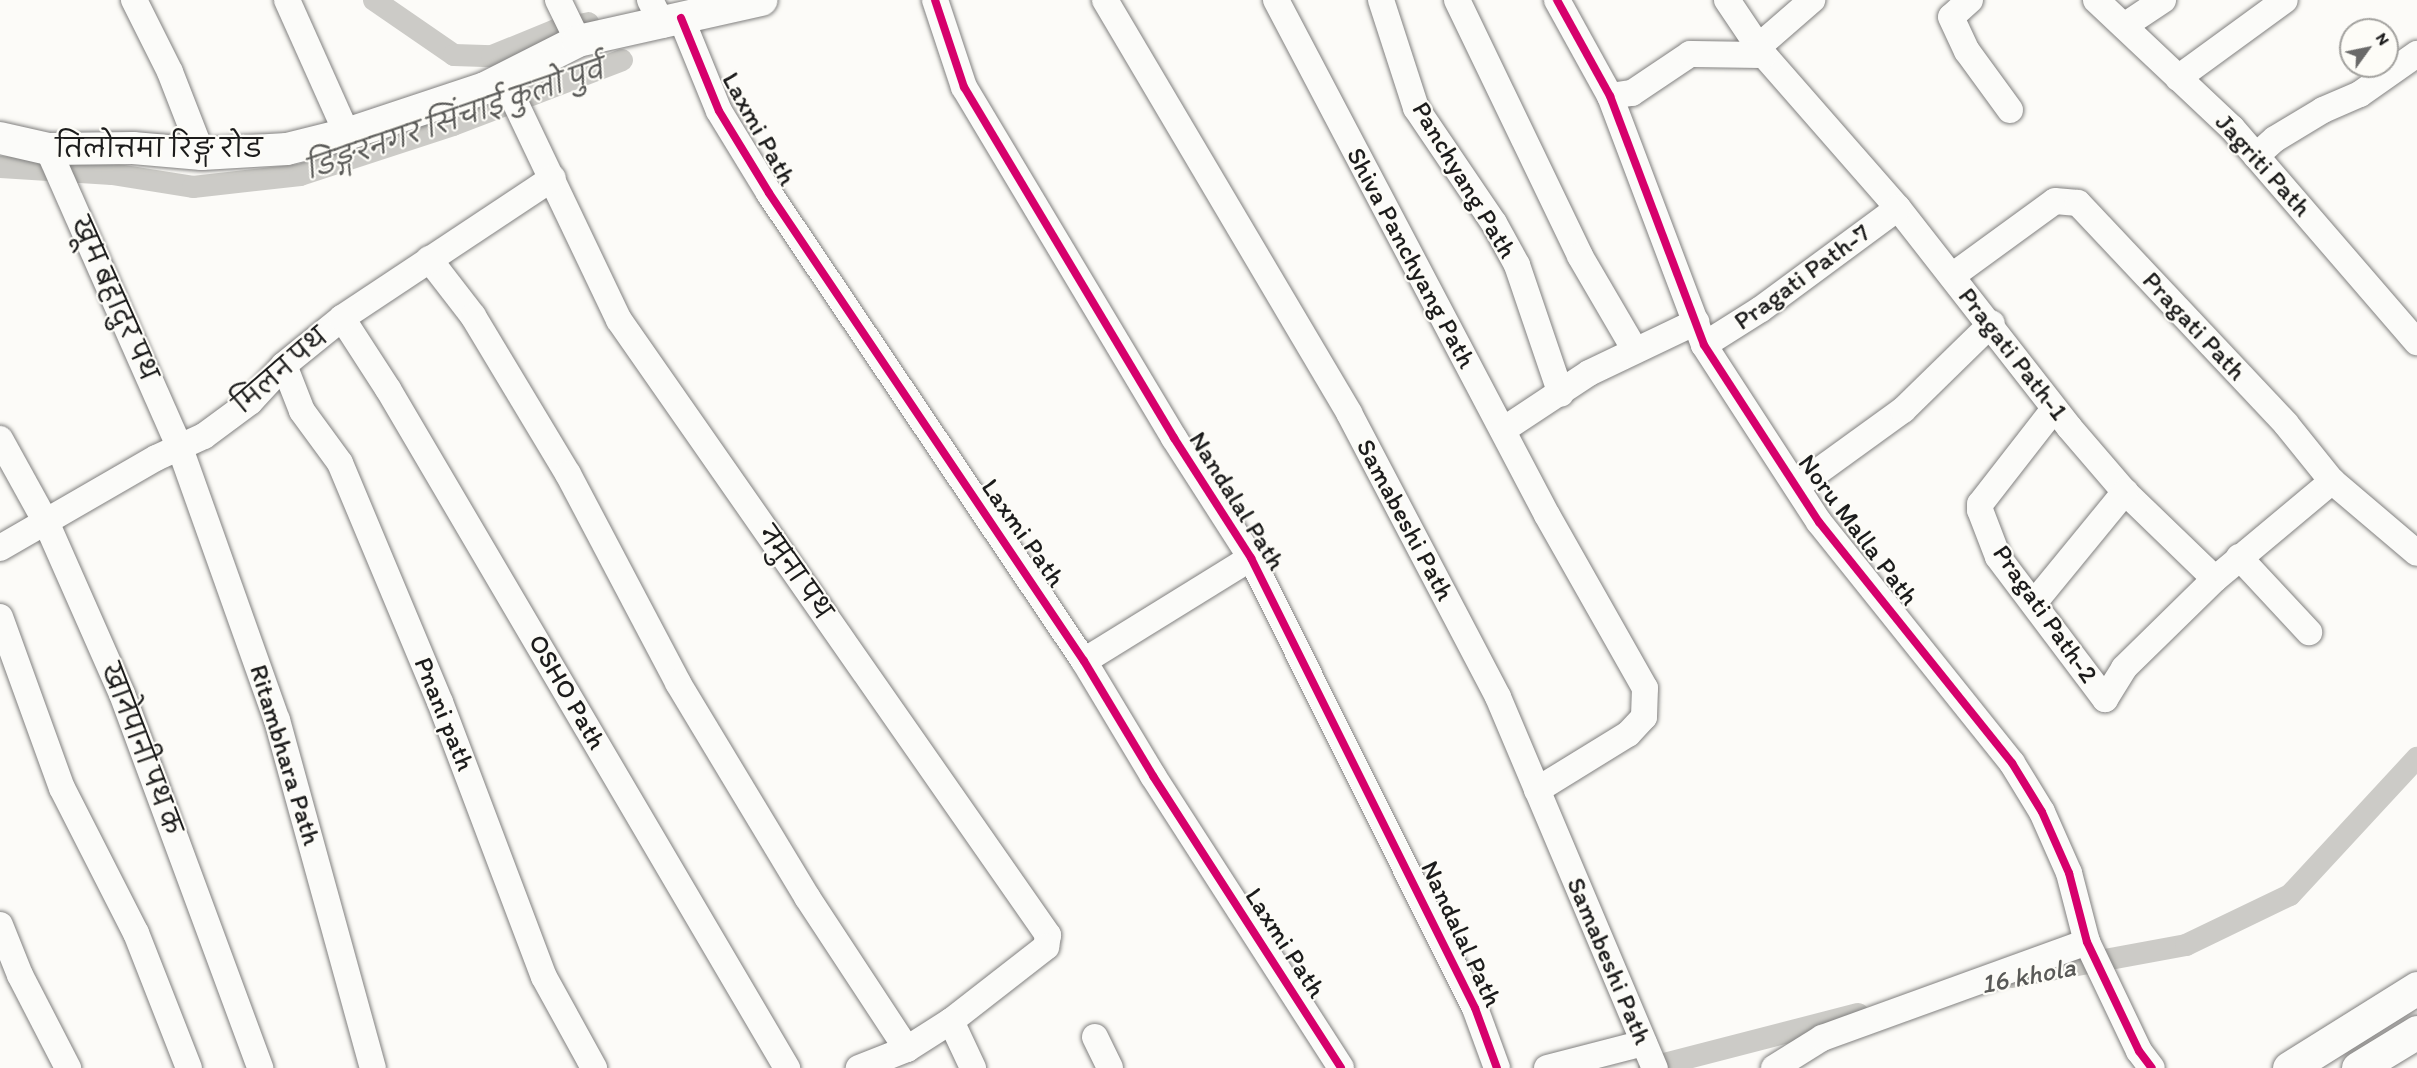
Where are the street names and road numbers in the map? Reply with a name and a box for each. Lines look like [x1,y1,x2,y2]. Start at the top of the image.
street label: Laxmi Path [715,67,803,191]
street label: Panchyang Path [1405,96,1523,264]
street label: Jagriti Path [2209,107,2317,223]
street label: तिलोत्तमा रिङ्ग रोड [56,133,262,165]
street label: Shiva Panchyang Path [1340,144,1482,372]
street label: खूम बहादुर पथ [64,212,164,386]
street label: Pragati Path-7 [1728,217,1876,337]
street label: Pragati Path [2136,265,2252,387]
street label: Pragati Path-1 [1951,281,2075,427]
street label: मिलन पथ [228,322,334,420]
street label: Nandalal Path [1182,426,1292,576]
street label: Samabeshi Path [1350,434,1460,606]
street label: Noru Malla Path [1792,449,1924,611]
street label: Laxmi Path [975,473,1071,593]
street label: नमुना पथ [752,520,838,626]
street label: Pragati Path-2 [1986,539,2104,689]
street label: OSHO Path [522,629,612,755]
street label: Pnani path [407,652,481,776]
street label: खानेपानी पथ क [94,659,188,839]
street label: Ritambhara Path [243,661,327,849]
street label: Nandalal Path [1414,856,1508,1012]
street label: Samabeshi Path [1560,873,1658,1049]
street label: Laxmi Path [1238,883,1332,1003]

